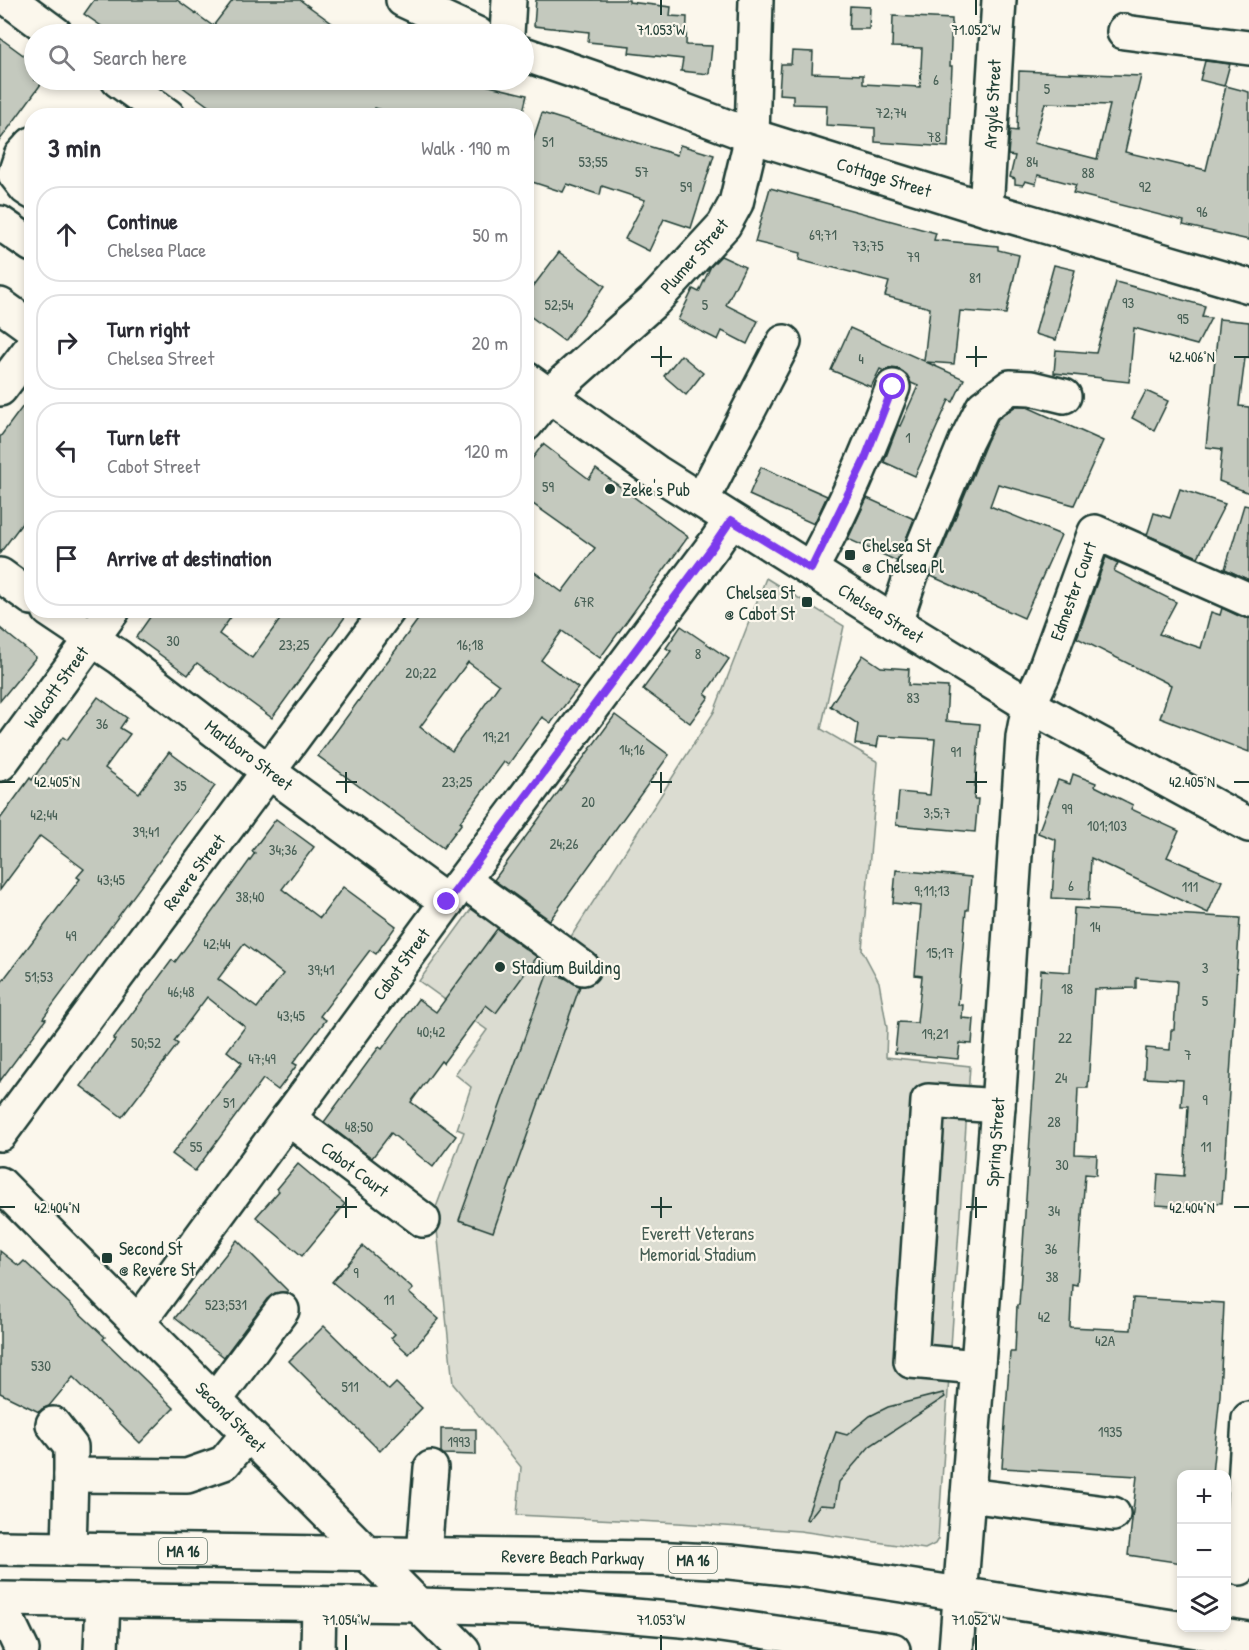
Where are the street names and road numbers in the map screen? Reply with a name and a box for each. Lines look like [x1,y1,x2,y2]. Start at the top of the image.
street label: Argyle Street [977,58,1007,149]
street label: Cottage Street [834,151,935,203]
street label: Plumer Street [654,212,734,299]
street label: Edmester Court [1044,537,1103,644]
street label: Chelsea Street [833,577,929,650]
street label: Wolcott Street [18,640,95,733]
street label: Marlboro Street [200,714,299,797]
street label: Revere Street [157,828,232,915]
street label: Cabot Street [366,922,436,1005]
street label: Spring Street [979,1096,1011,1187]
street label: Cabot Court [316,1135,395,1203]
street label: Second Street [190,1376,273,1459]
road number: MA 16 [159,1538,207,1564]
street label: Revere Beach Parkway [501,1543,645,1571]
road number: MA 16 [669,1547,717,1573]

